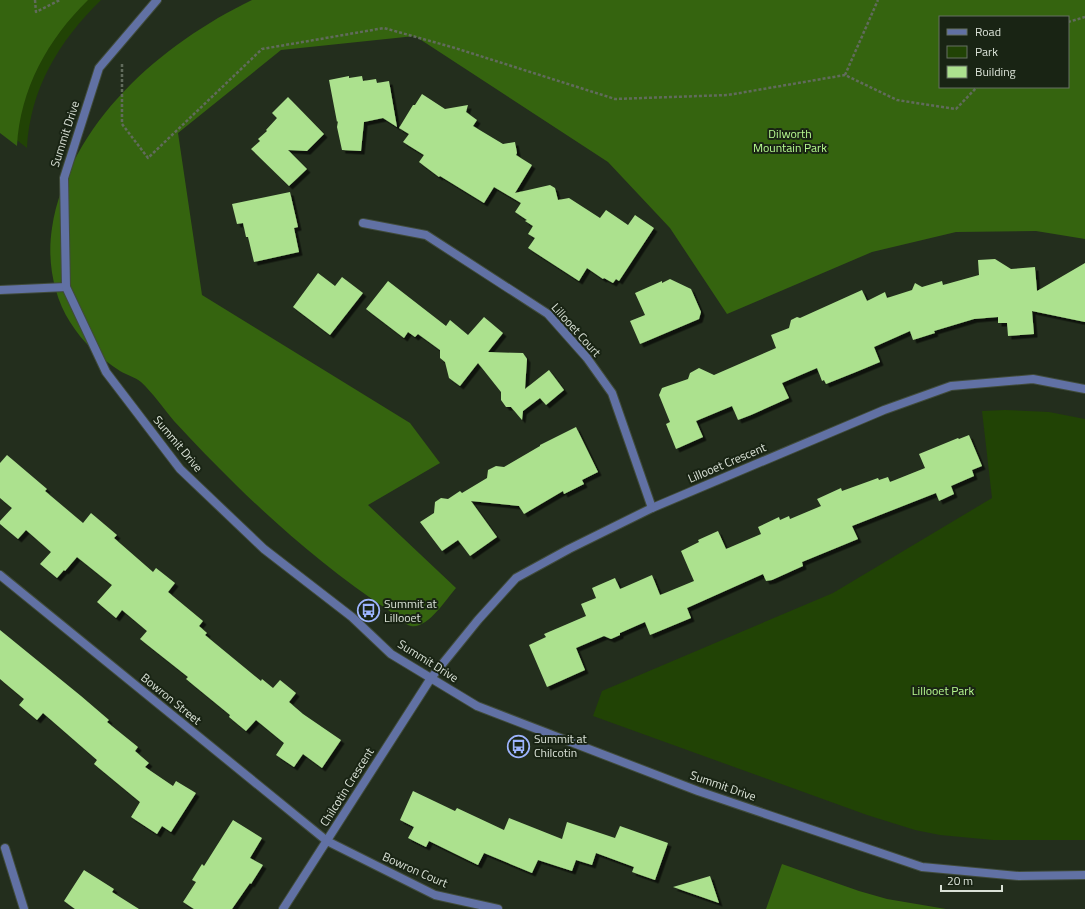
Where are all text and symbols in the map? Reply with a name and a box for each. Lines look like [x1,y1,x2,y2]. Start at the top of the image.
legend [939,16,1069,88]
text: Road [975,22,1001,41]
text: Park [975,42,998,61]
text: Building [975,62,1016,81]
street label: Summit Drive [45,98,84,169]
park label: Dilworth Mountain Park [753,124,827,157]
street label: Lillooet Court [547,298,606,361]
street label: Summit Drive [149,411,208,476]
street label: Lillooet Crescent [685,437,770,488]
place label: Summit at Lillooet [384,594,437,627]
bus stop icon: Summit at Lillooet [355,598,381,624]
street label: Summit Drive [394,634,462,687]
street label: Bowron Street [137,668,206,730]
park label: Lillooet Park [912,681,974,700]
place label: Summit at Chilcotin [534,729,587,762]
bus stop icon: Summit at Chilcotin [506,733,532,759]
street label: Chilcotin Crescent [315,743,379,830]
street label: Summit Drive [688,765,759,806]
street label: Bowron Court [379,847,452,893]
scale bar [941,867,1002,893]
text: 20 m [947,871,973,890]

